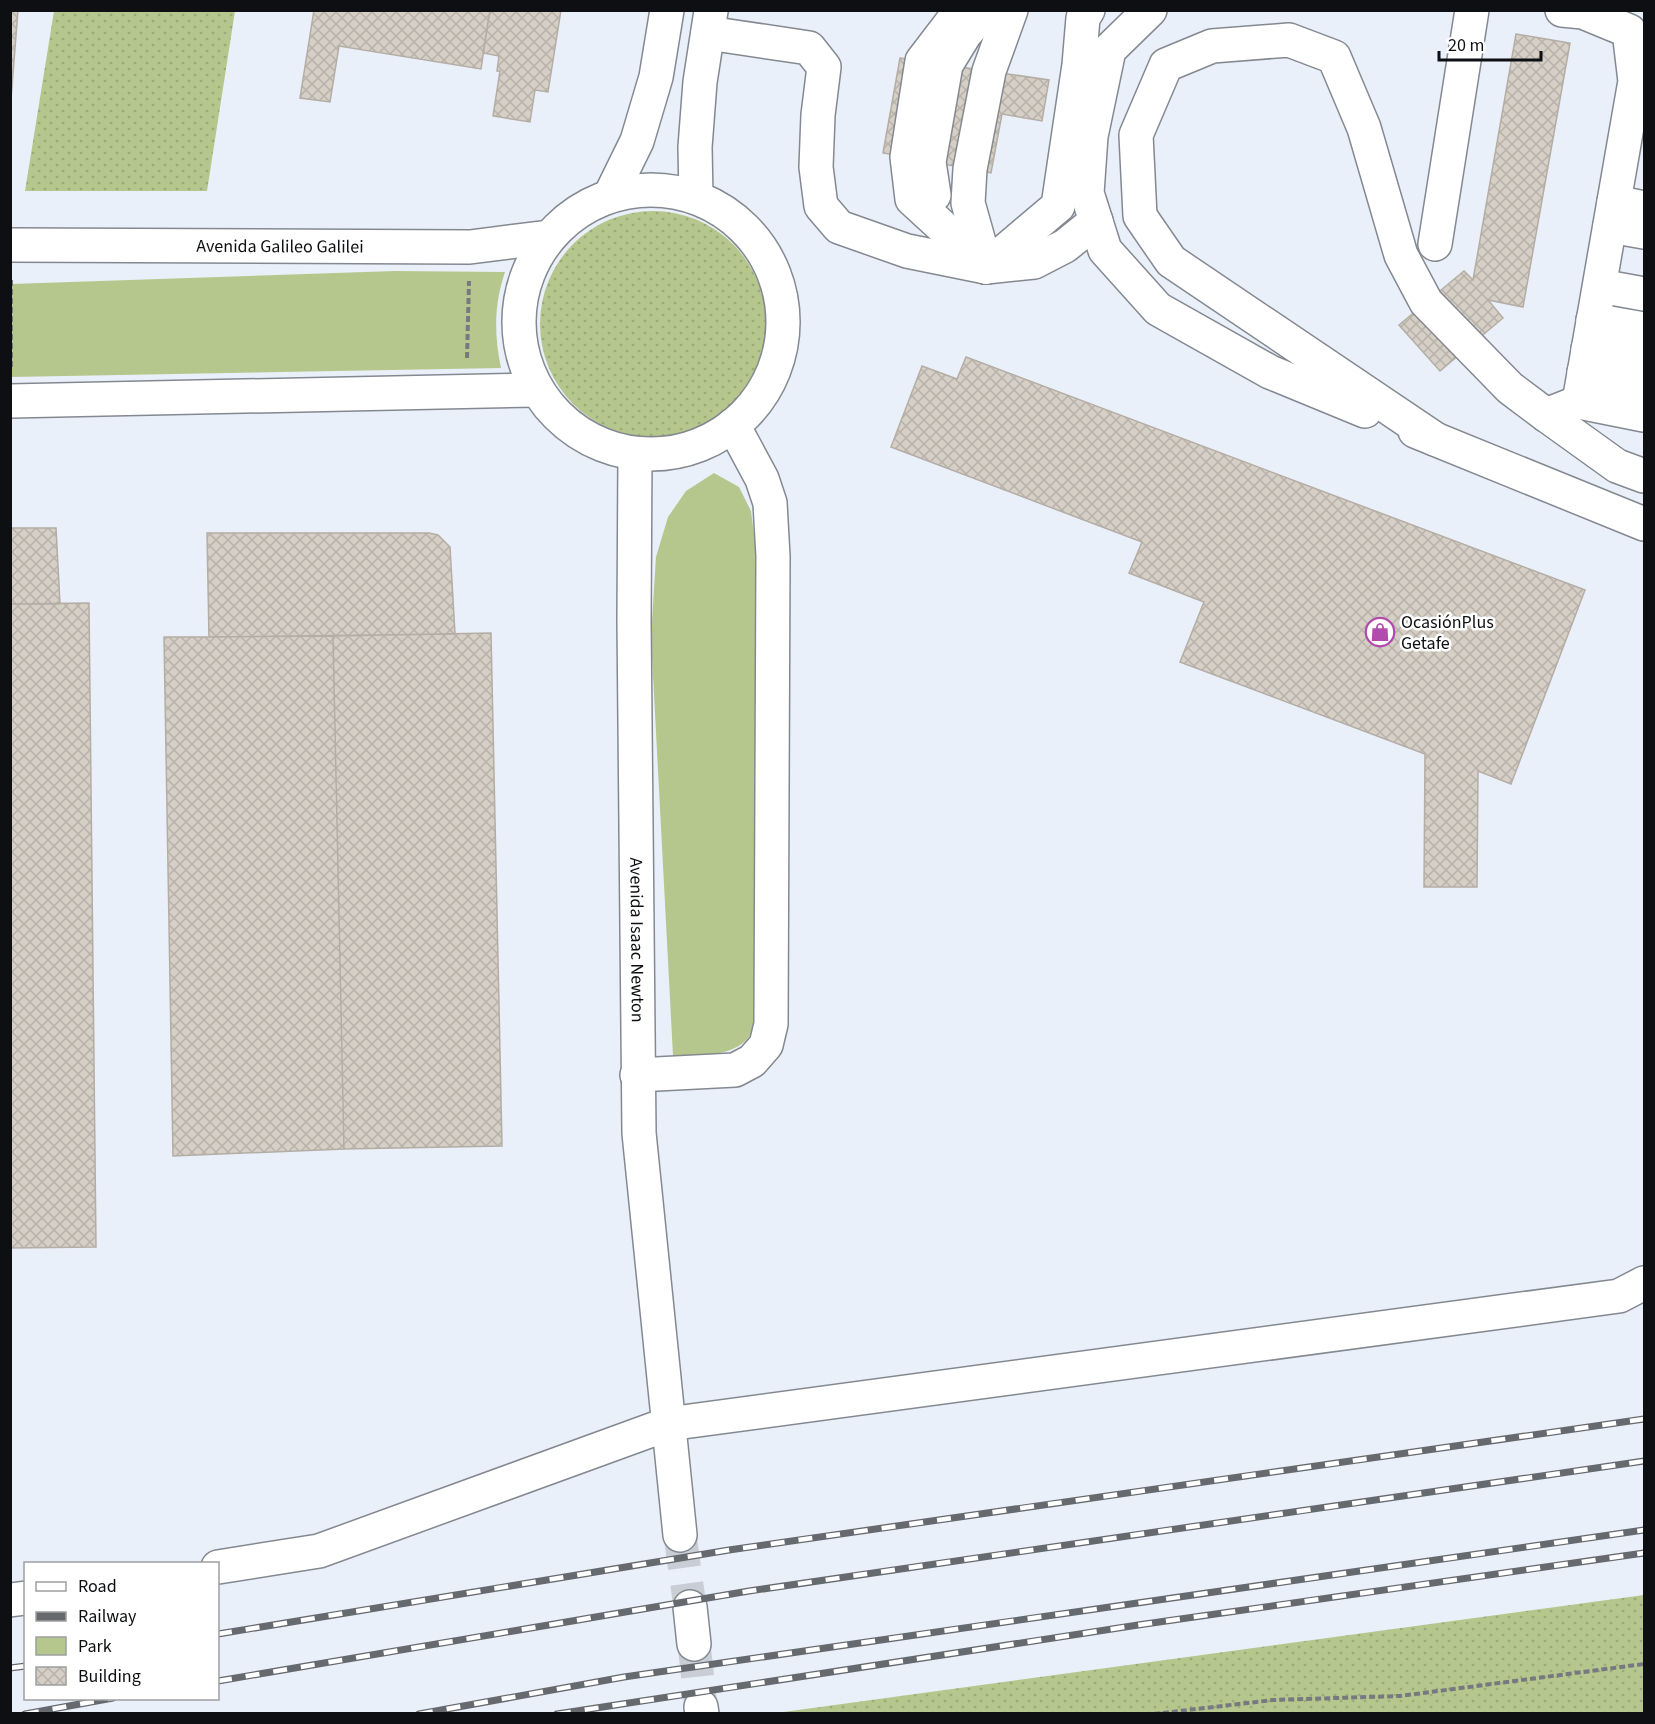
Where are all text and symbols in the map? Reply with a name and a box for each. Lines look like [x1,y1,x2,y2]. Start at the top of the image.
scale bar [1439,24,1541,62]
text: 20 m [1448,33,1484,58]
street label: Avenida Galileo Galilei [196,234,364,260]
place label: OcasiónPlus Getafe [1401,610,1494,656]
shop icon: OcasiónPlus Getafe [1364,616,1396,648]
street label: Avenida Isaac Newton [623,857,650,1023]
legend [24,1562,219,1700]
text: Road [78,1574,117,1599]
text: Railway [78,1604,137,1629]
text: Park [78,1634,112,1659]
text: Building [78,1664,141,1689]

